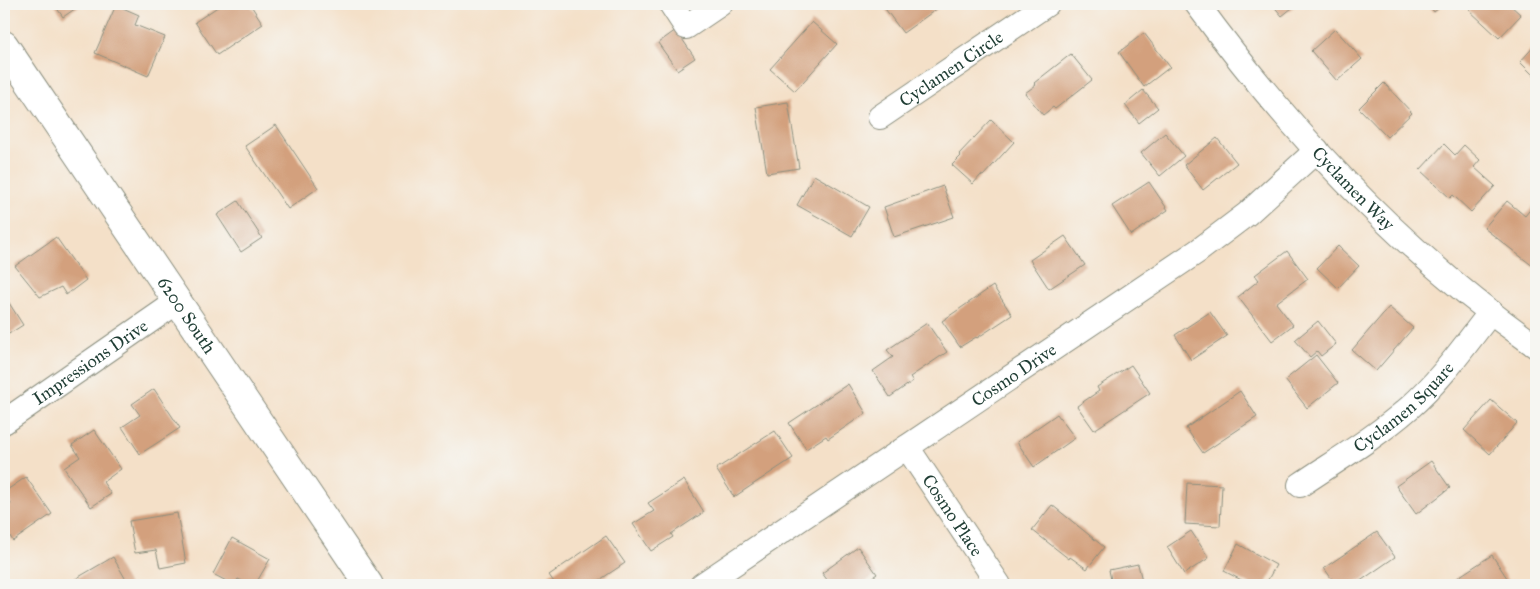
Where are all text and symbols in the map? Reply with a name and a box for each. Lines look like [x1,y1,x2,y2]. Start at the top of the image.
street label: Cyclamen Circle [895,26,1007,112]
street label: Cyclamen Way [1307,142,1400,236]
street label: 6200 South [153,272,220,358]
street label: Impressions Drive [29,315,152,410]
street label: Cosmo Drive [967,339,1061,411]
street label: Cyclamen Square [1349,357,1459,457]
street label: Cosmo Place [917,470,988,560]

